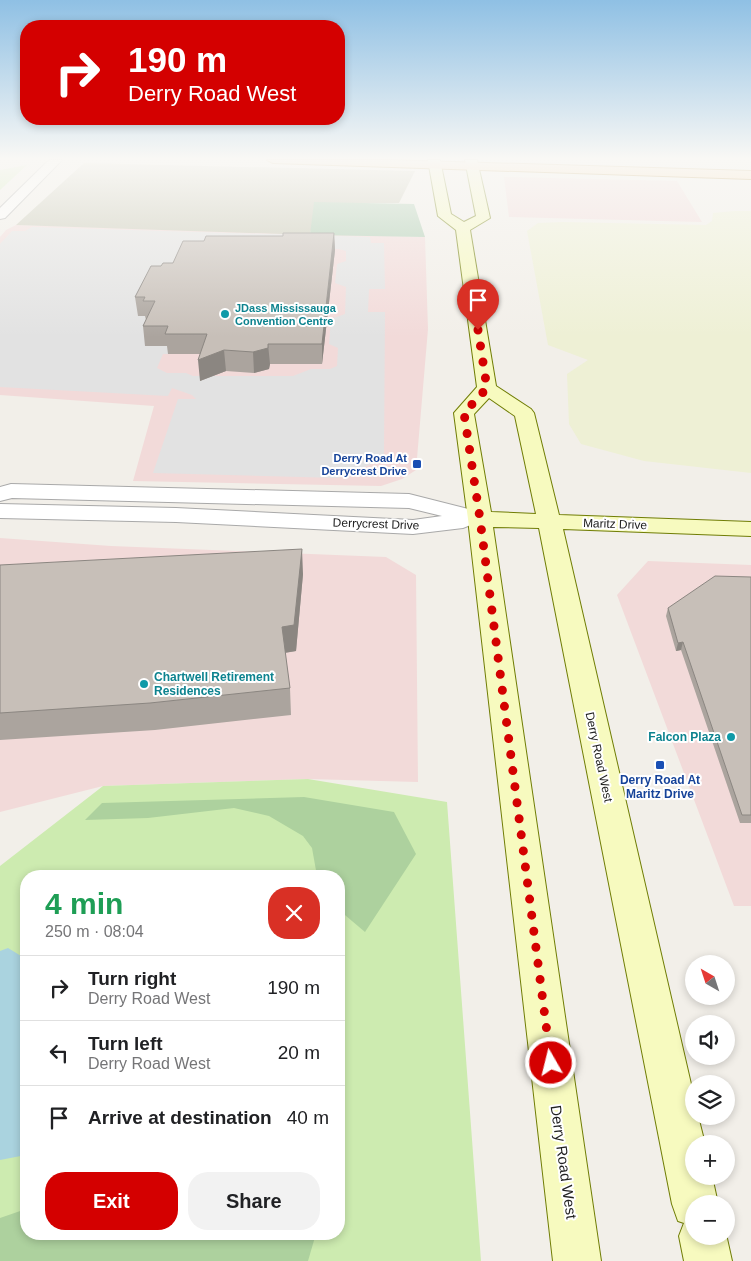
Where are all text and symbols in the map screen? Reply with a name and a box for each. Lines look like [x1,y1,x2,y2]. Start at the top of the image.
icon: right [45,40,110,105]
text: 190 m [128,40,227,79]
text: Derry Road West [128,81,296,106]
pin [457,279,499,330]
icon: arrive [464,286,492,314]
place label: JDass Mississauga Convention Centre [235,302,337,327]
marker: JDass Mississauga Convention Centre [219,308,231,320]
place label: Derry Road At Derrycrest Drive [321,452,407,477]
marker: Derry Road At Derrycrest Drive [411,458,423,470]
street label: Derrycrest Drive [332,515,420,533]
street label: Maritz Drive [583,516,648,532]
place label: Chartwell Retirement Residences [154,670,274,698]
marker: Chartwell Retirement Residences [138,678,150,690]
street label: Derry Road West [583,711,616,804]
place label: Falcon Plaza [648,730,721,744]
marker: Falcon Plaza [725,731,737,743]
marker: Derry Road At Maritz Drive [654,759,666,771]
place label: Derry Road At Maritz Drive [620,773,700,801]
text: 4 min [45,887,123,920]
button: close [268,887,320,939]
text: 250 m · 08:04 [45,923,144,940]
north arrow [685,955,735,1005]
map controls [685,955,735,1245]
text: Turn right [88,968,176,989]
icon: right [45,974,73,1002]
text: 190 m [267,977,320,998]
text: Derry Road West [88,990,210,1007]
button: sound [685,1015,735,1065]
text: Turn left [88,1033,163,1054]
position arrow [524,1036,576,1088]
icon: left [45,1039,73,1067]
text: 20 m [278,1042,320,1063]
text: Derry Road West [88,1055,210,1072]
button: layers [685,1075,735,1125]
icon: arrive [45,1104,73,1132]
street label: Derry Road West [548,1104,581,1221]
text: Arrive at destination [88,1107,272,1128]
text: 40 m [287,1107,329,1128]
button: + [685,1135,735,1185]
button: Exit [45,1172,178,1230]
button: Share [188,1172,320,1230]
button: − [685,1195,735,1245]

